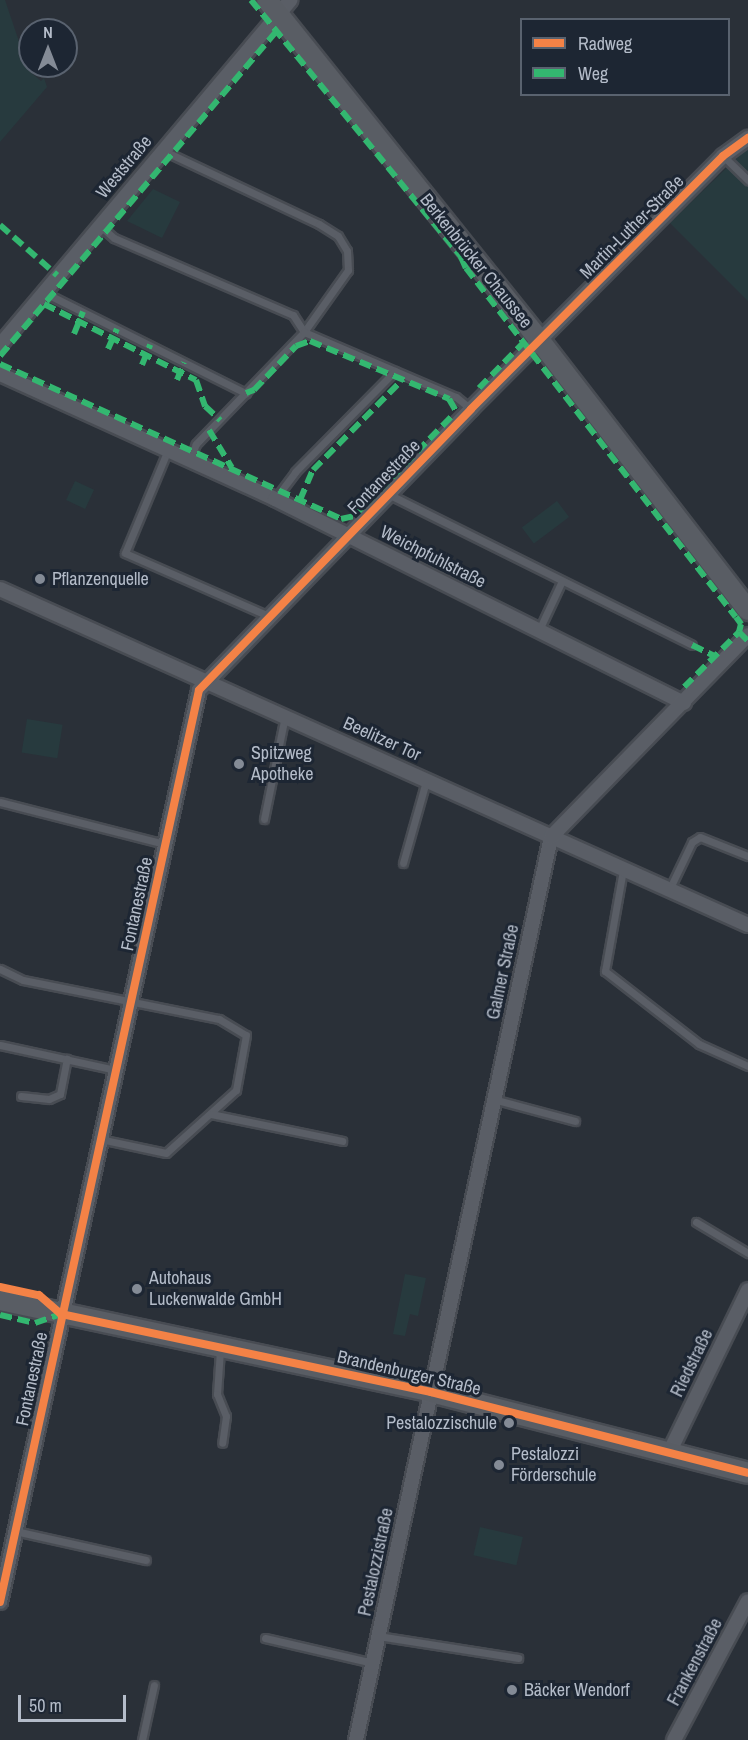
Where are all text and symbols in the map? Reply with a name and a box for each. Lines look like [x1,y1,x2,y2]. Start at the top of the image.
north arrow [18,18,78,78]
legend [520,18,730,96]
text: N [43,21,53,43]
text: Radweg [578,31,632,56]
text: Weg [578,61,608,86]
street label: Weststraße [92,131,156,203]
street label: Martin-Luther-Straße [576,171,688,283]
street label: Berkenbrücker Chaussee [415,189,537,333]
street label: Fontanestraße [343,435,425,519]
street label: Weichpfuhlstraße [377,521,489,593]
place label: Pflanzenquelle [52,568,149,590]
marker: Pflanzenquelle [33,572,47,586]
street label: Beelitzer Tor [340,712,424,766]
place label: Spitzweg Apotheke [251,743,313,786]
marker: Spitzweg Apotheke [232,757,246,771]
street label: Fontanestraße [117,855,157,953]
street label: Galmer Straße [482,922,524,1022]
place label: Autohaus Luckenwalde GmbH [149,1268,282,1310]
marker: Autohaus Luckenwalde GmbH [130,1282,144,1296]
street label: Riedstraße [666,1325,718,1401]
street label: Fontanestraße [12,1330,52,1428]
street label: Brandenburger Straße [335,1346,483,1400]
place label: Pestalozzischule [386,1412,497,1434]
marker: Pestalozzischule [502,1416,516,1430]
place label: Pestalozzi Förderschule [511,1444,596,1486]
marker: Pestalozzi Förderschule [492,1458,506,1472]
street label: Pestalozzistraße [354,1506,398,1618]
street label: Frankenstraße [663,1615,727,1709]
place label: Bäcker Wendorf [524,1679,630,1701]
scale bar [21,1683,129,1721]
marker: Bäcker Wendorf [505,1683,519,1697]
text: 50 m [29,1693,62,1718]

